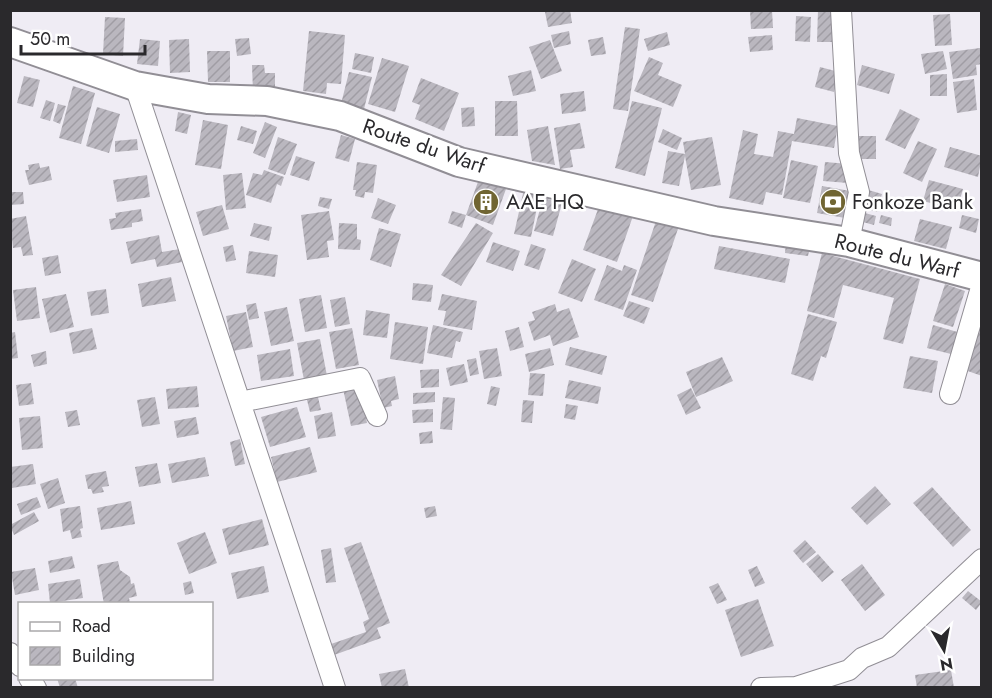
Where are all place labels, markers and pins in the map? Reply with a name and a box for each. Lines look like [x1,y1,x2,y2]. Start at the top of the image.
building icon: AAE HQ [471,187,501,217]
place label: AAE HQ [506,187,584,217]
bank icon: Fonkoze Bank [818,187,848,217]
place label: Fonkoze Bank [852,187,974,217]

